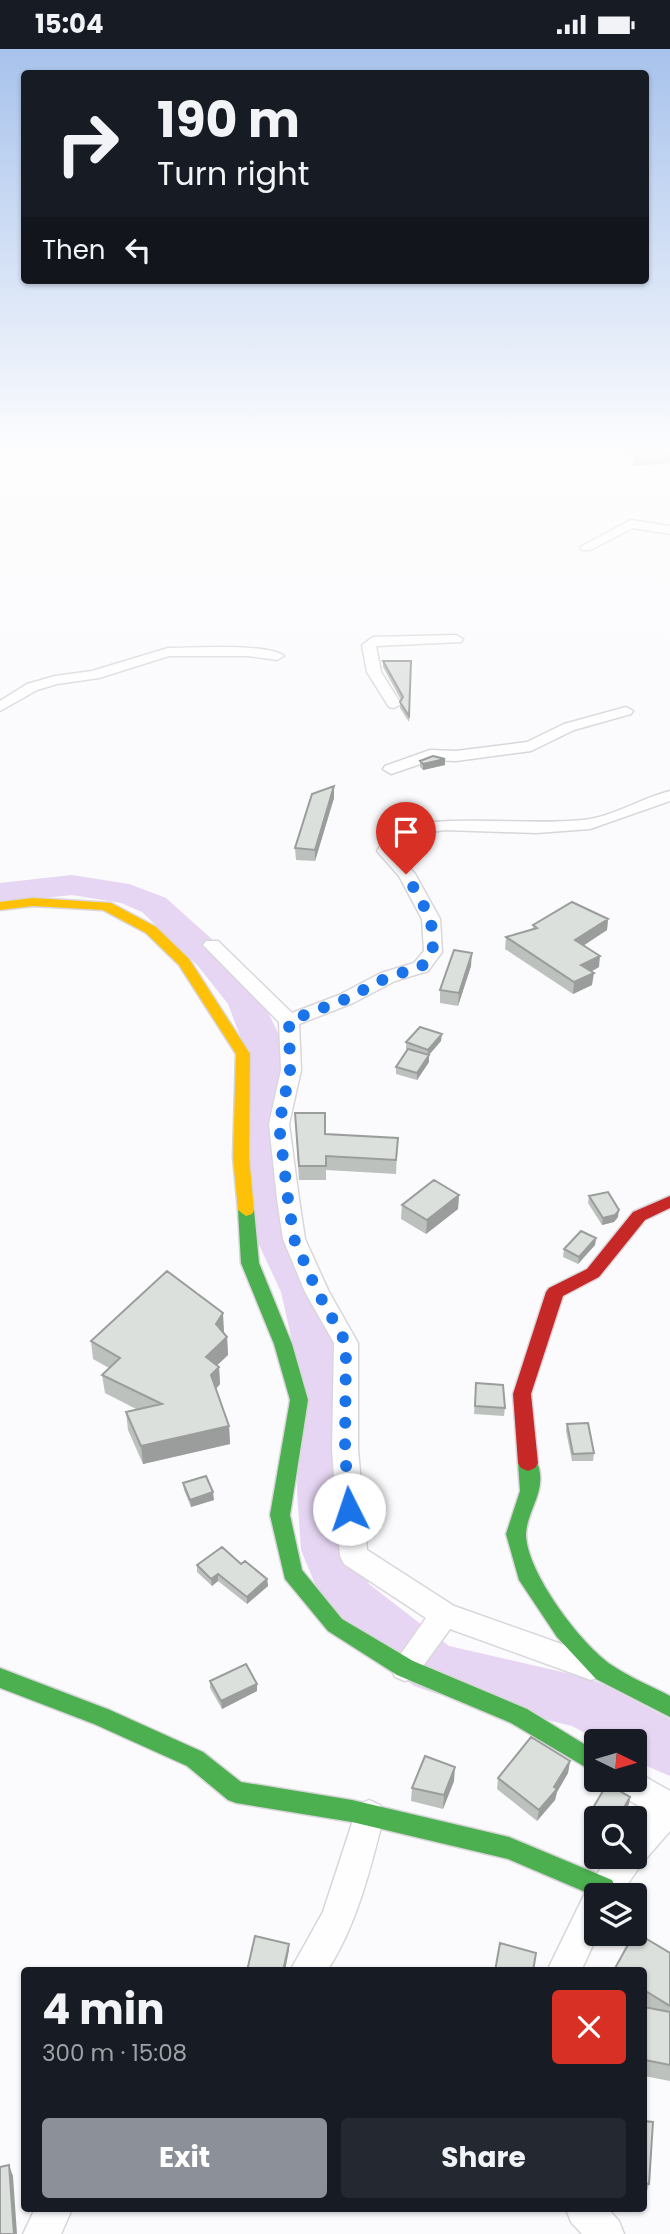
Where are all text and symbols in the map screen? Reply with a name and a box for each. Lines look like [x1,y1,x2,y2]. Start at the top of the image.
text: 15:04 [35,6,104,42]
text: 190 m [157,86,300,154]
icon: right [42,98,133,189]
text: Turn right [157,151,309,196]
icon: left [119,231,157,269]
text: Then [42,232,105,268]
pin [376,802,436,874]
icon: arrive [387,813,425,851]
position arrow [312,1472,386,1546]
north arrow [584,1729,648,1792]
map controls [584,1729,647,1946]
button: search [584,1806,647,1869]
button: layers [584,1883,647,1946]
text: 4 min [42,1980,165,2039]
button: close [552,1990,626,2064]
text: 300 m · 15:08 [42,2037,187,2069]
button: Exit [42,2118,327,2198]
button: Share [341,2118,626,2198]

